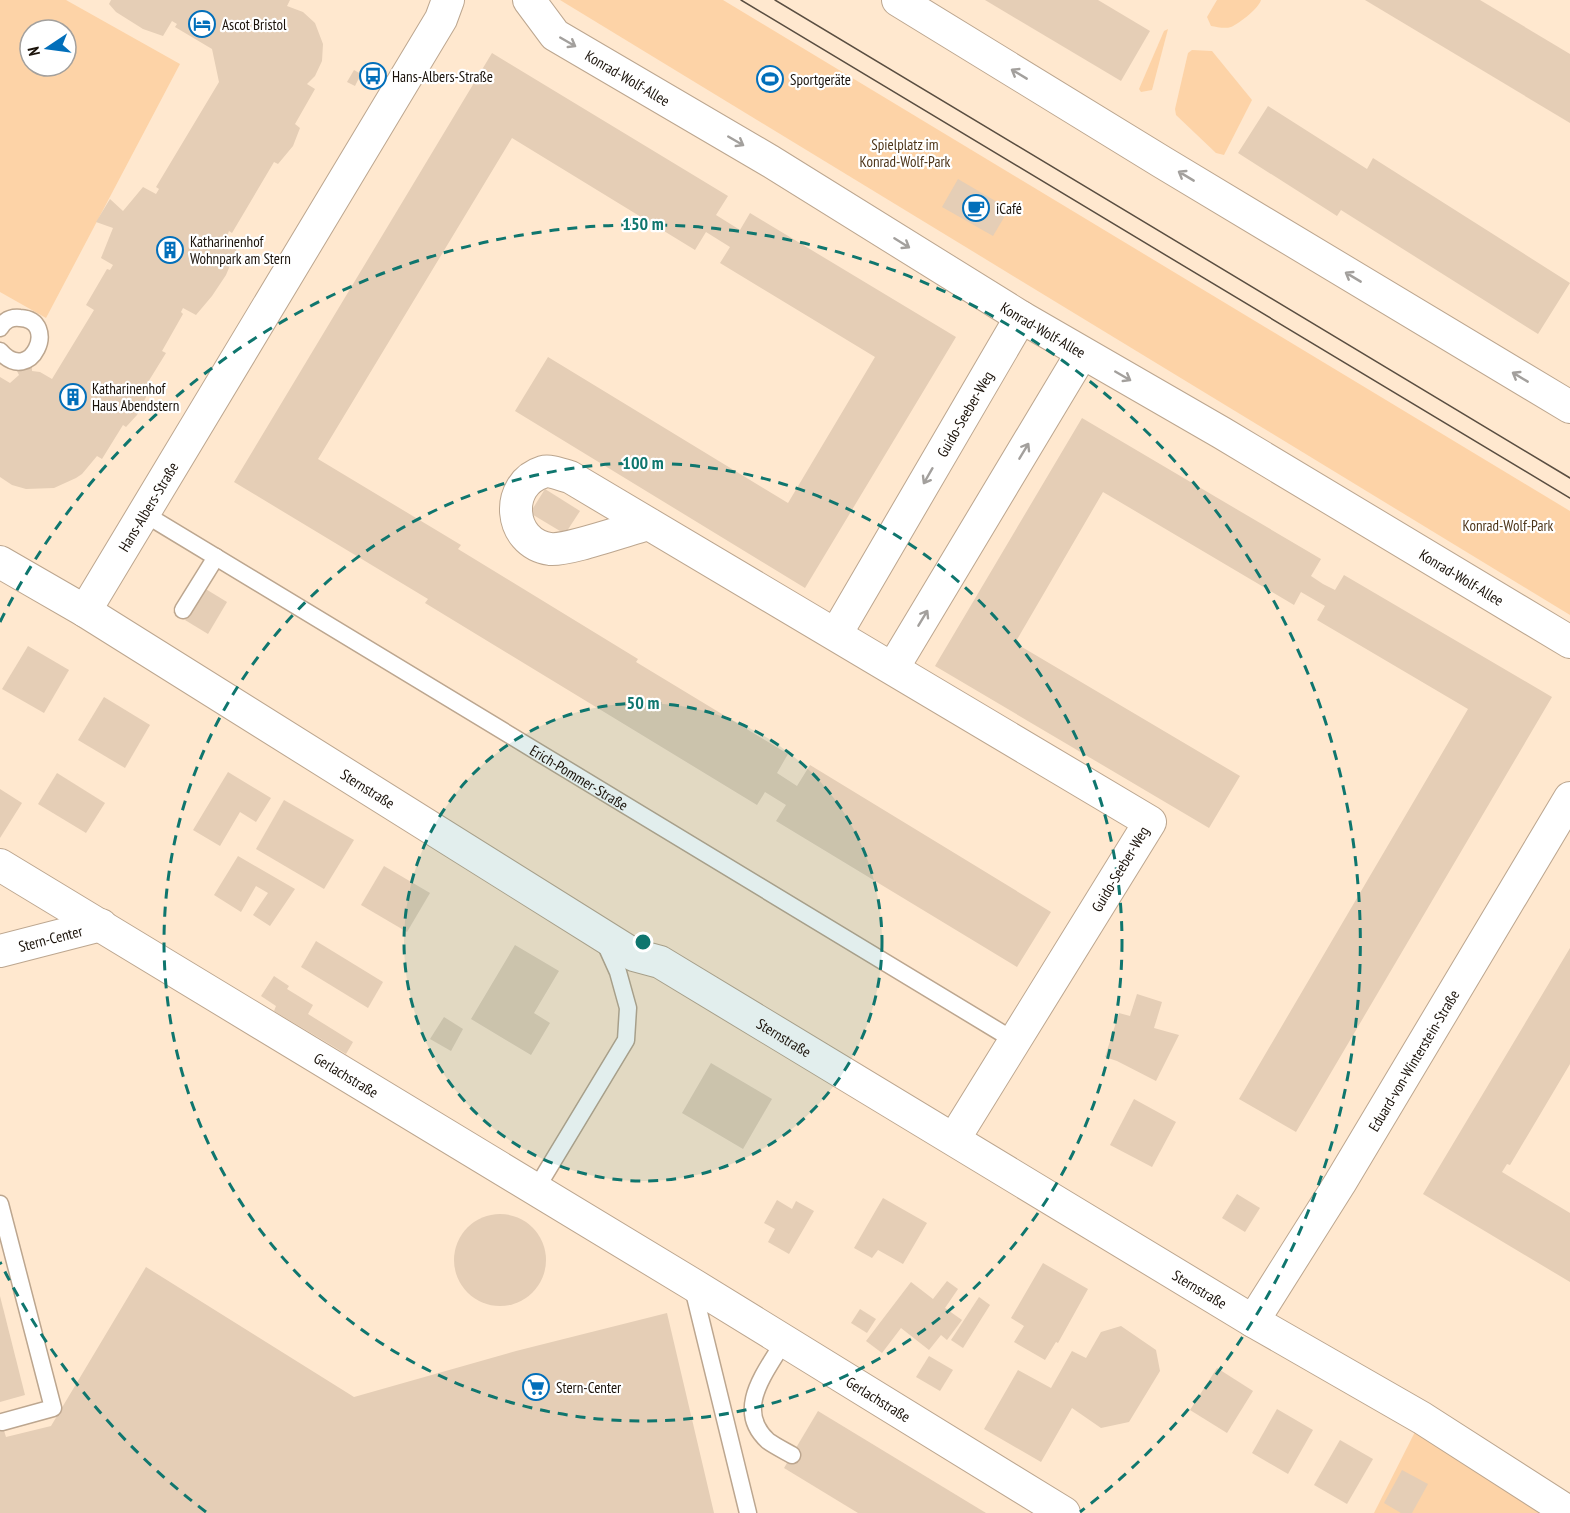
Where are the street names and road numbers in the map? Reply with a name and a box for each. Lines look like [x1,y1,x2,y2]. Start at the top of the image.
street label: Konrad-Wolf-Allee [582,45,674,110]
street label: Konrad-Wolf-Allee [997,297,1089,362]
street label: Guido-Seeber-Weg [932,367,997,460]
street label: Hans-Albers-Straße [114,458,182,555]
street label: Konrad-Wolf-Allee [1416,544,1507,610]
street label: Erich-Pommer-Straße [527,740,632,814]
street label: Sternstraße [337,764,399,812]
street label: Guido-Seeber-Weg [1087,823,1153,915]
street label: Stern-Center [16,920,85,955]
street label: Eduard-von-Winterstein-Straße [1364,986,1463,1135]
street label: Sternstraße [753,1013,815,1061]
street label: Gerlachstraße [311,1048,382,1102]
street label: Sternstraße [1169,1265,1231,1313]
street label: Gerlachstraße [843,1372,914,1426]

